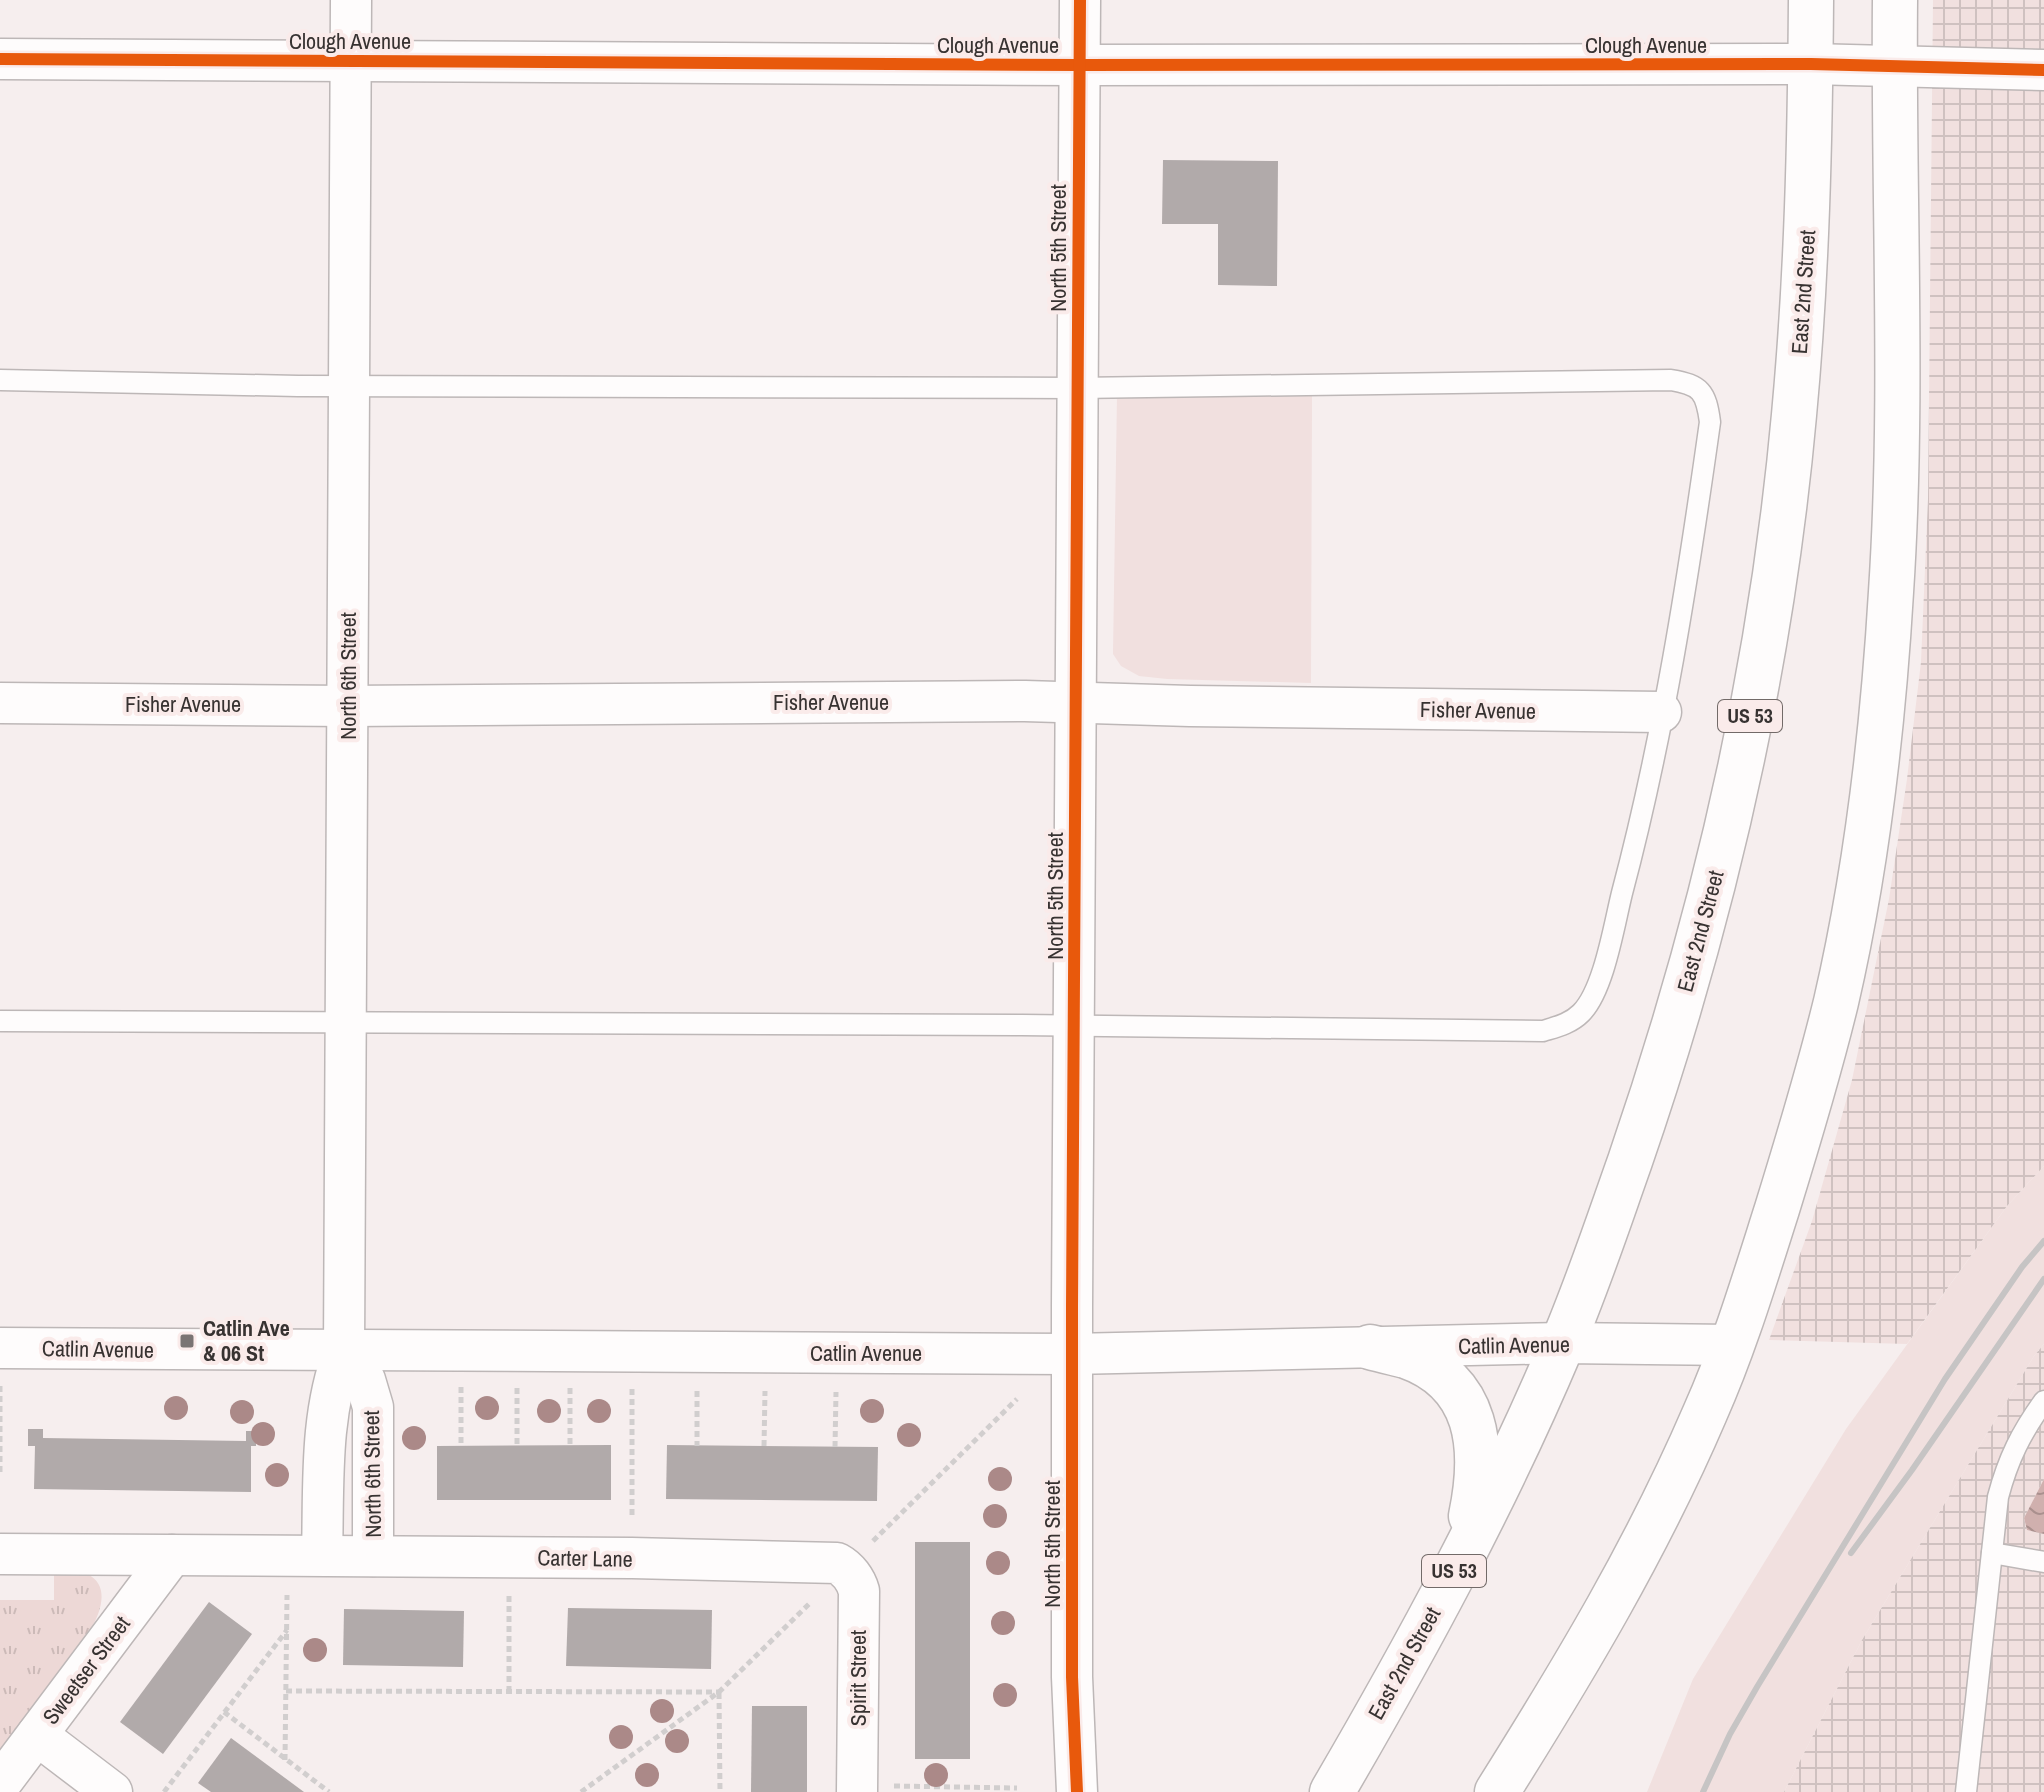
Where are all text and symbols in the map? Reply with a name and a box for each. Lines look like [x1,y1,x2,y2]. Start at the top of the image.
street label: Clough Avenue [289,26,411,56]
street label: Clough Avenue [937,30,1059,60]
street label: Clough Avenue [1585,30,1707,60]
street label: North 5th Street [1043,184,1073,312]
street label: East 2nd Street [1784,229,1822,355]
street label: North 6th Street [333,612,363,740]
street label: Fisher Avenue [773,687,889,717]
street label: Fisher Avenue [125,689,241,719]
street label: Fisher Avenue [1420,694,1536,726]
road number: US 53 [1718,700,1782,732]
street label: North 5th Street [1040,832,1070,960]
street label: East 2nd Street [1669,867,1731,995]
place label: Catlin Ave & 06 St [203,1313,290,1368]
street label: Catlin Avenue [1458,1329,1570,1361]
marker: Catlin Ave & 06 St [178,1332,196,1350]
street label: Catlin Avenue [42,1333,154,1365]
street label: Catlin Avenue [810,1338,922,1368]
street label: North 6th Street [356,1410,388,1538]
street label: North 5th Street [1037,1480,1067,1608]
street label: Carter Lane [537,1542,633,1574]
road number: US 53 [1422,1555,1486,1587]
street label: East 2nd Street [1361,1601,1447,1725]
street label: Sweetser Street [35,1610,137,1730]
street label: Spirit Street [843,1630,873,1726]

